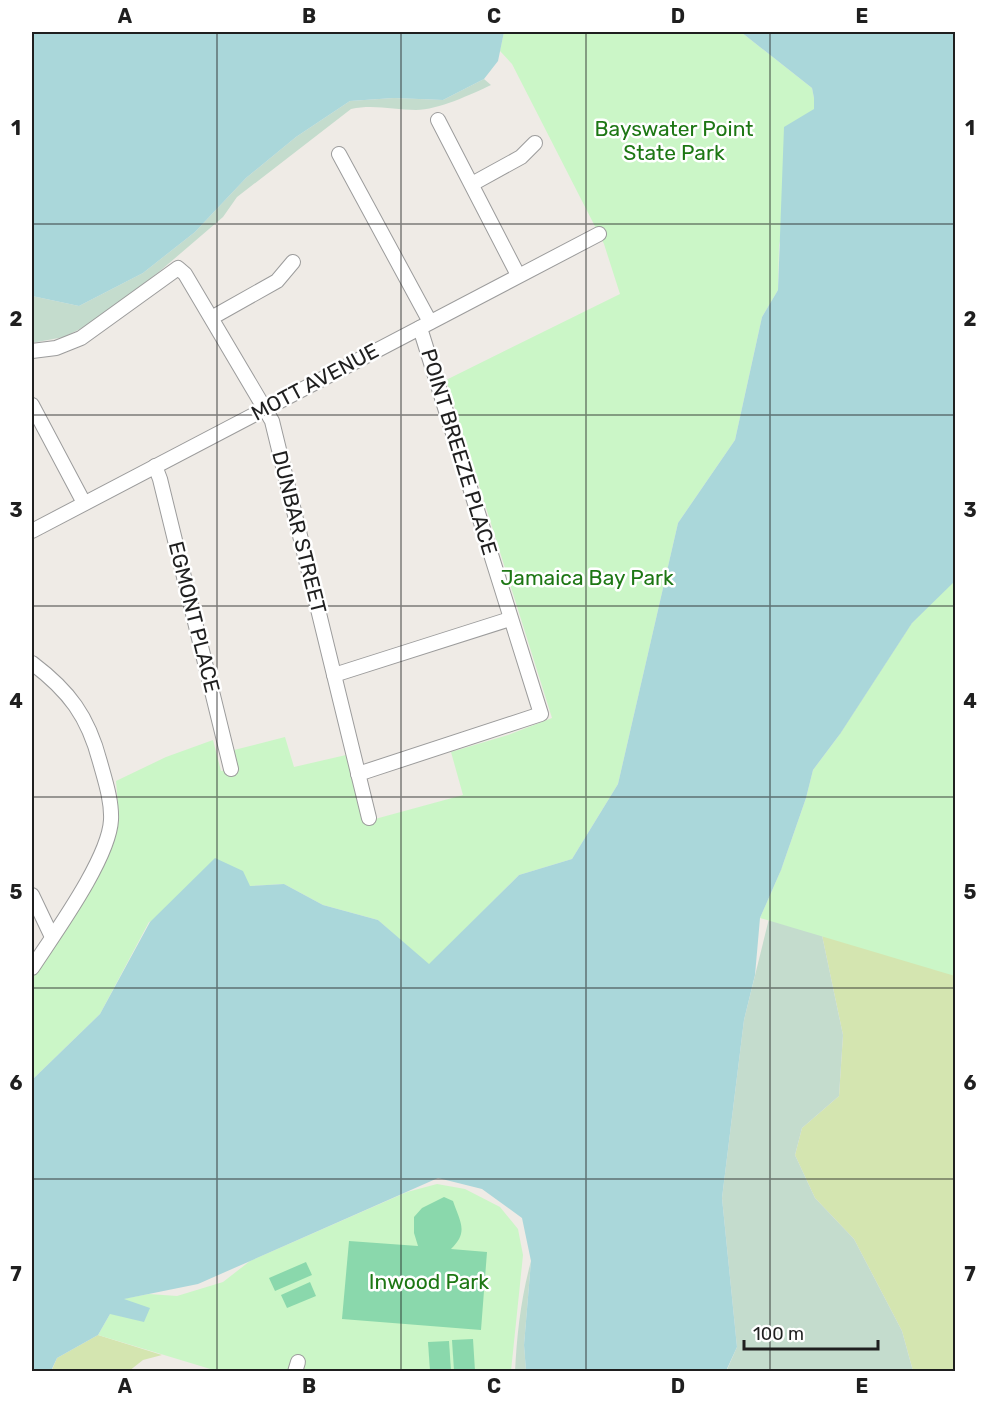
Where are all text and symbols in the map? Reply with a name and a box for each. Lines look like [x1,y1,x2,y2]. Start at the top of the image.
text: A [118,4,133,28]
text: B [302,4,316,28]
text: C [487,4,501,28]
text: D [671,4,685,28]
text: E [856,4,868,28]
text: 1 [11,116,21,140]
park label: Bayswater Point State Park [595,116,753,165]
text: 1 [965,116,975,140]
text: 2 [10,307,23,331]
text: 2 [964,307,977,331]
street label: MOTT AVENUE [247,338,383,426]
street label: POINT BREEZE PLACE [416,346,503,558]
street label: DUNBAR STREET [267,448,332,616]
text: 3 [9,498,23,522]
text: 3 [963,498,977,522]
street label: EGMONT PLACE [164,539,225,695]
park label: Jamaica Bay Park [500,565,674,590]
text: 4 [9,689,23,713]
text: 4 [963,689,977,713]
text: 5 [10,880,23,904]
text: 5 [964,880,977,904]
text: 6 [9,1071,23,1095]
text: 6 [963,1071,977,1095]
text: 7 [10,1262,22,1286]
text: 7 [964,1262,976,1286]
park label: Inwood Park [369,1269,489,1294]
scale bar [744,1313,878,1351]
text: 100 m [753,1323,804,1345]
text: A [118,1374,133,1398]
text: B [302,1374,316,1398]
text: C [487,1374,501,1398]
text: D [671,1374,685,1398]
text: E [856,1374,868,1398]

